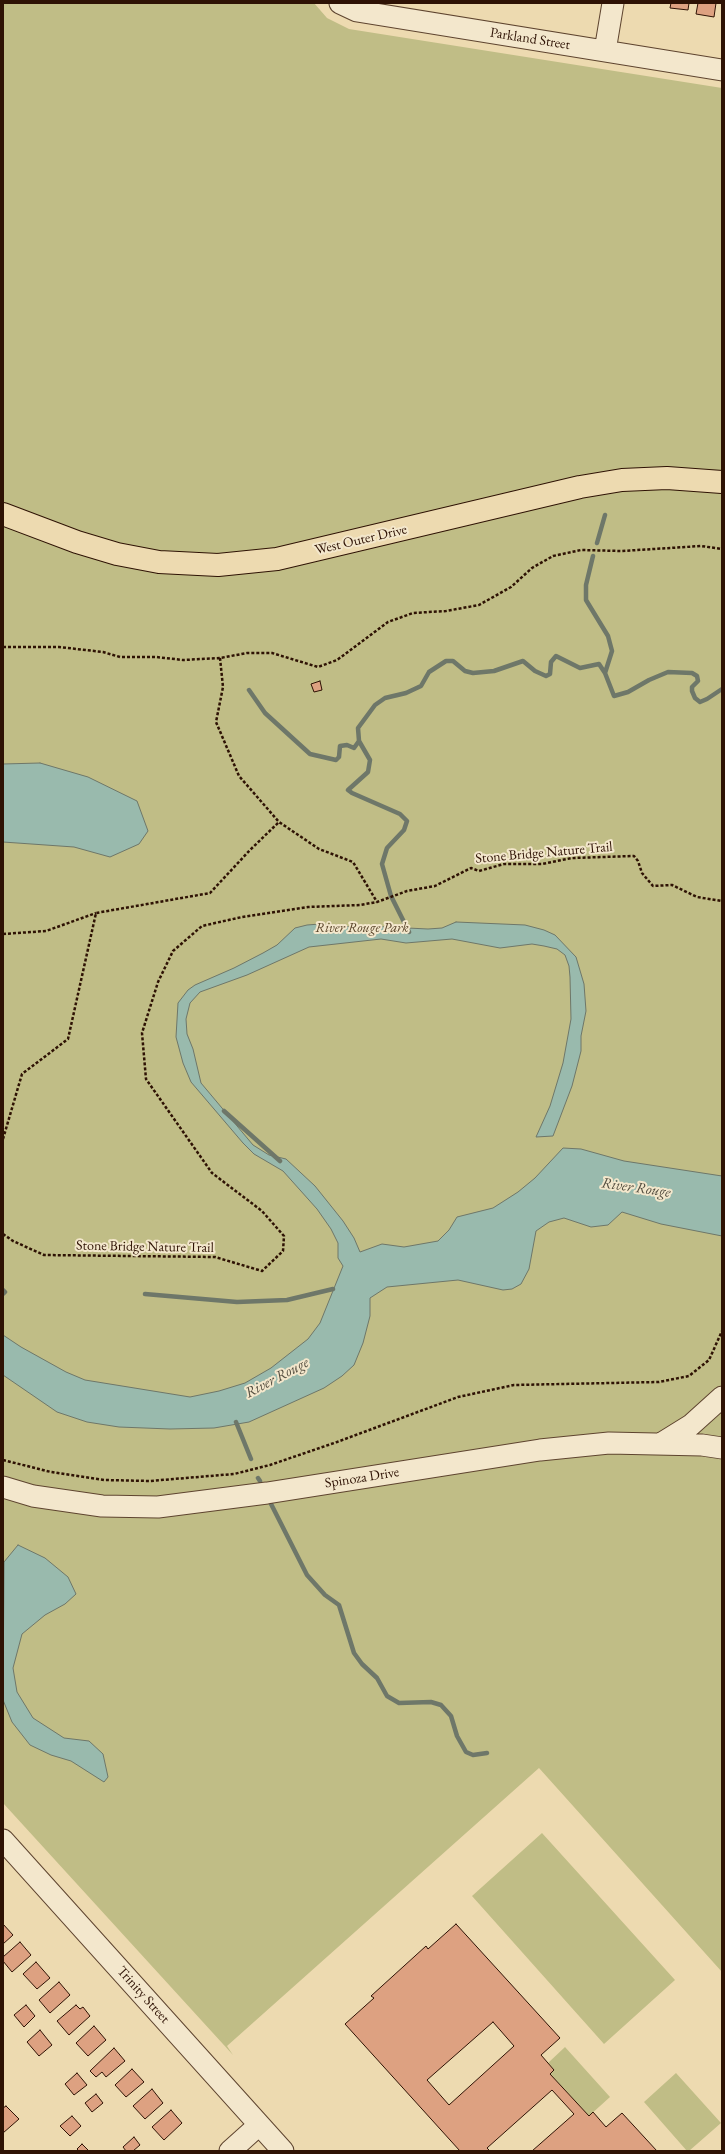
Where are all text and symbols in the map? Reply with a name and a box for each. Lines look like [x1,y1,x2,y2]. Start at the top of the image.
street label: Parkland Street [489,24,571,54]
street label: West Outer Drive [313,521,409,559]
street label: Stone Bridge Nature Trail [475,839,613,867]
park label: River Rouge Park [315,920,409,936]
water label: River Rouge [600,1174,672,1202]
street label: Stone Bridge Nature Trail [76,1237,214,1257]
water label: River Rouge [242,1354,312,1402]
street label: Spinoza Drive [324,1464,400,1492]
street label: Trinity Street [113,1963,173,2027]

